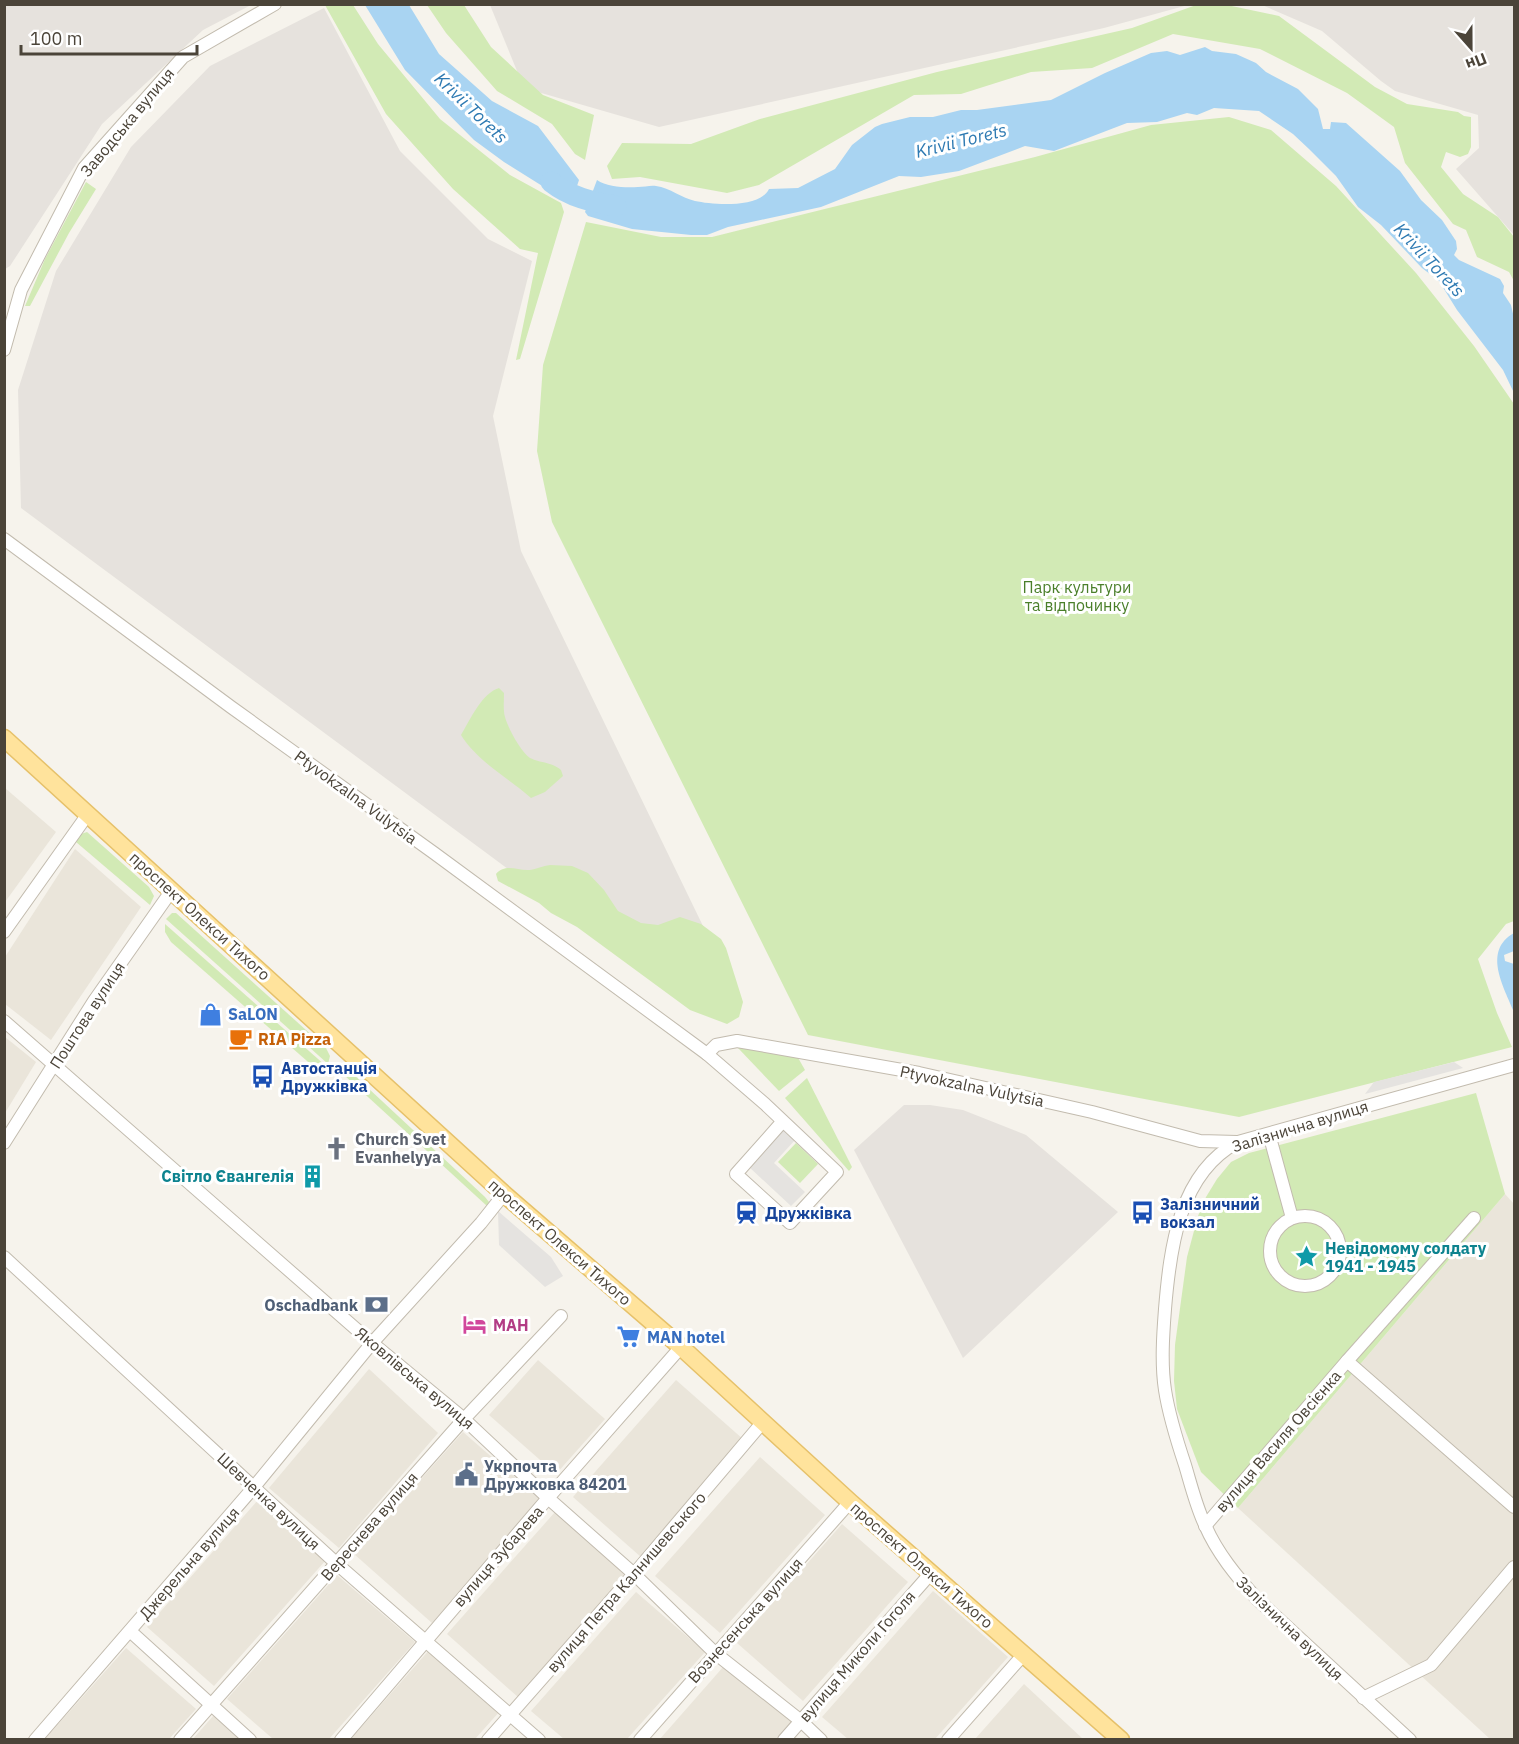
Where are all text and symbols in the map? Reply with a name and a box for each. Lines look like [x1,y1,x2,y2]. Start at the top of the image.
scale bar [21,18,196,56]
north arrow [1441,18,1501,78]
text: 100 m [30,27,82,50]
text: Пн [1463,49,1490,75]
street label: Заводська вулиця [76,64,178,180]
water label: Krivii Torets [430,67,513,148]
water label: Krivii Torets [913,118,1009,163]
water label: Krivii Torets [1389,218,1470,302]
park label: Парк культури та відпочинку [1023,577,1131,615]
street label: Ptyvokzalna Vulytsia [291,746,422,848]
street label: проспект Олекси Тихого [125,847,275,985]
street label: Поштова вулиця [45,958,129,1072]
shop icon: SaLON [197,1001,223,1027]
place label: SaLON [228,1004,278,1024]
cafe icon: RIA Pizza [227,1026,253,1052]
place label: RIA Pizza [258,1029,331,1049]
place label: Автостанція Дружківка [281,1058,377,1096]
street label: Ptyvokzalna Vulytsia [898,1061,1046,1111]
bus stop icon: Автостанція Дружківка [250,1064,276,1090]
street label: Залізнична вулиця [1229,1096,1371,1156]
place label: Church Svet Evanhelyya [355,1129,446,1167]
church icon: Church Svet Evanhelyya [324,1135,350,1161]
building icon: Світло Євангелія [299,1163,325,1189]
place label: Світло Євангелія [161,1166,294,1186]
street label: проспект Олекси Тихого [485,1175,636,1309]
place label: Залізничний вокзал [1160,1194,1260,1232]
station icon: Дружківка [734,1200,760,1226]
bus stop icon: Залізничний вокзал [1129,1200,1155,1226]
place label: Дружківка [765,1203,852,1223]
place label: Невідомому солдату 1941 - 1945 [1325,1238,1487,1276]
place icon: Невідомому солдату 1941 - 1945 [1294,1244,1320,1270]
bank icon: Oschadbank [363,1292,389,1318]
place label: Oschadbank [264,1295,359,1315]
hotel icon: МАН [462,1312,488,1338]
place label: МАН [493,1315,529,1335]
street label: Яковлівська вулиця [351,1322,479,1434]
supermarket icon: MAN hotel [616,1324,642,1350]
place label: MAN hotel [647,1327,725,1347]
street label: вулиця Василя Овсієнка [1211,1365,1345,1516]
street label: Шевченка вулиця [213,1448,325,1554]
place label: Укрпочта Дружковка 84201 [484,1456,627,1494]
public building icon: Укрпочта Дружковка 84201 [453,1462,479,1488]
street label: Вереснева вулиця [316,1467,422,1585]
street label: вулиця Петра Калнишевського [542,1488,710,1676]
street label: проспект Олекси Тихого [847,1498,998,1632]
street label: вулиця Зубарева [449,1501,548,1611]
street label: Джерельна вулиця [135,1503,243,1623]
street label: Вознесенська вулиця [683,1553,807,1687]
street label: Залізнична вулиця [1232,1572,1348,1684]
street label: вулиця Миколи Гоголя [795,1586,919,1726]

